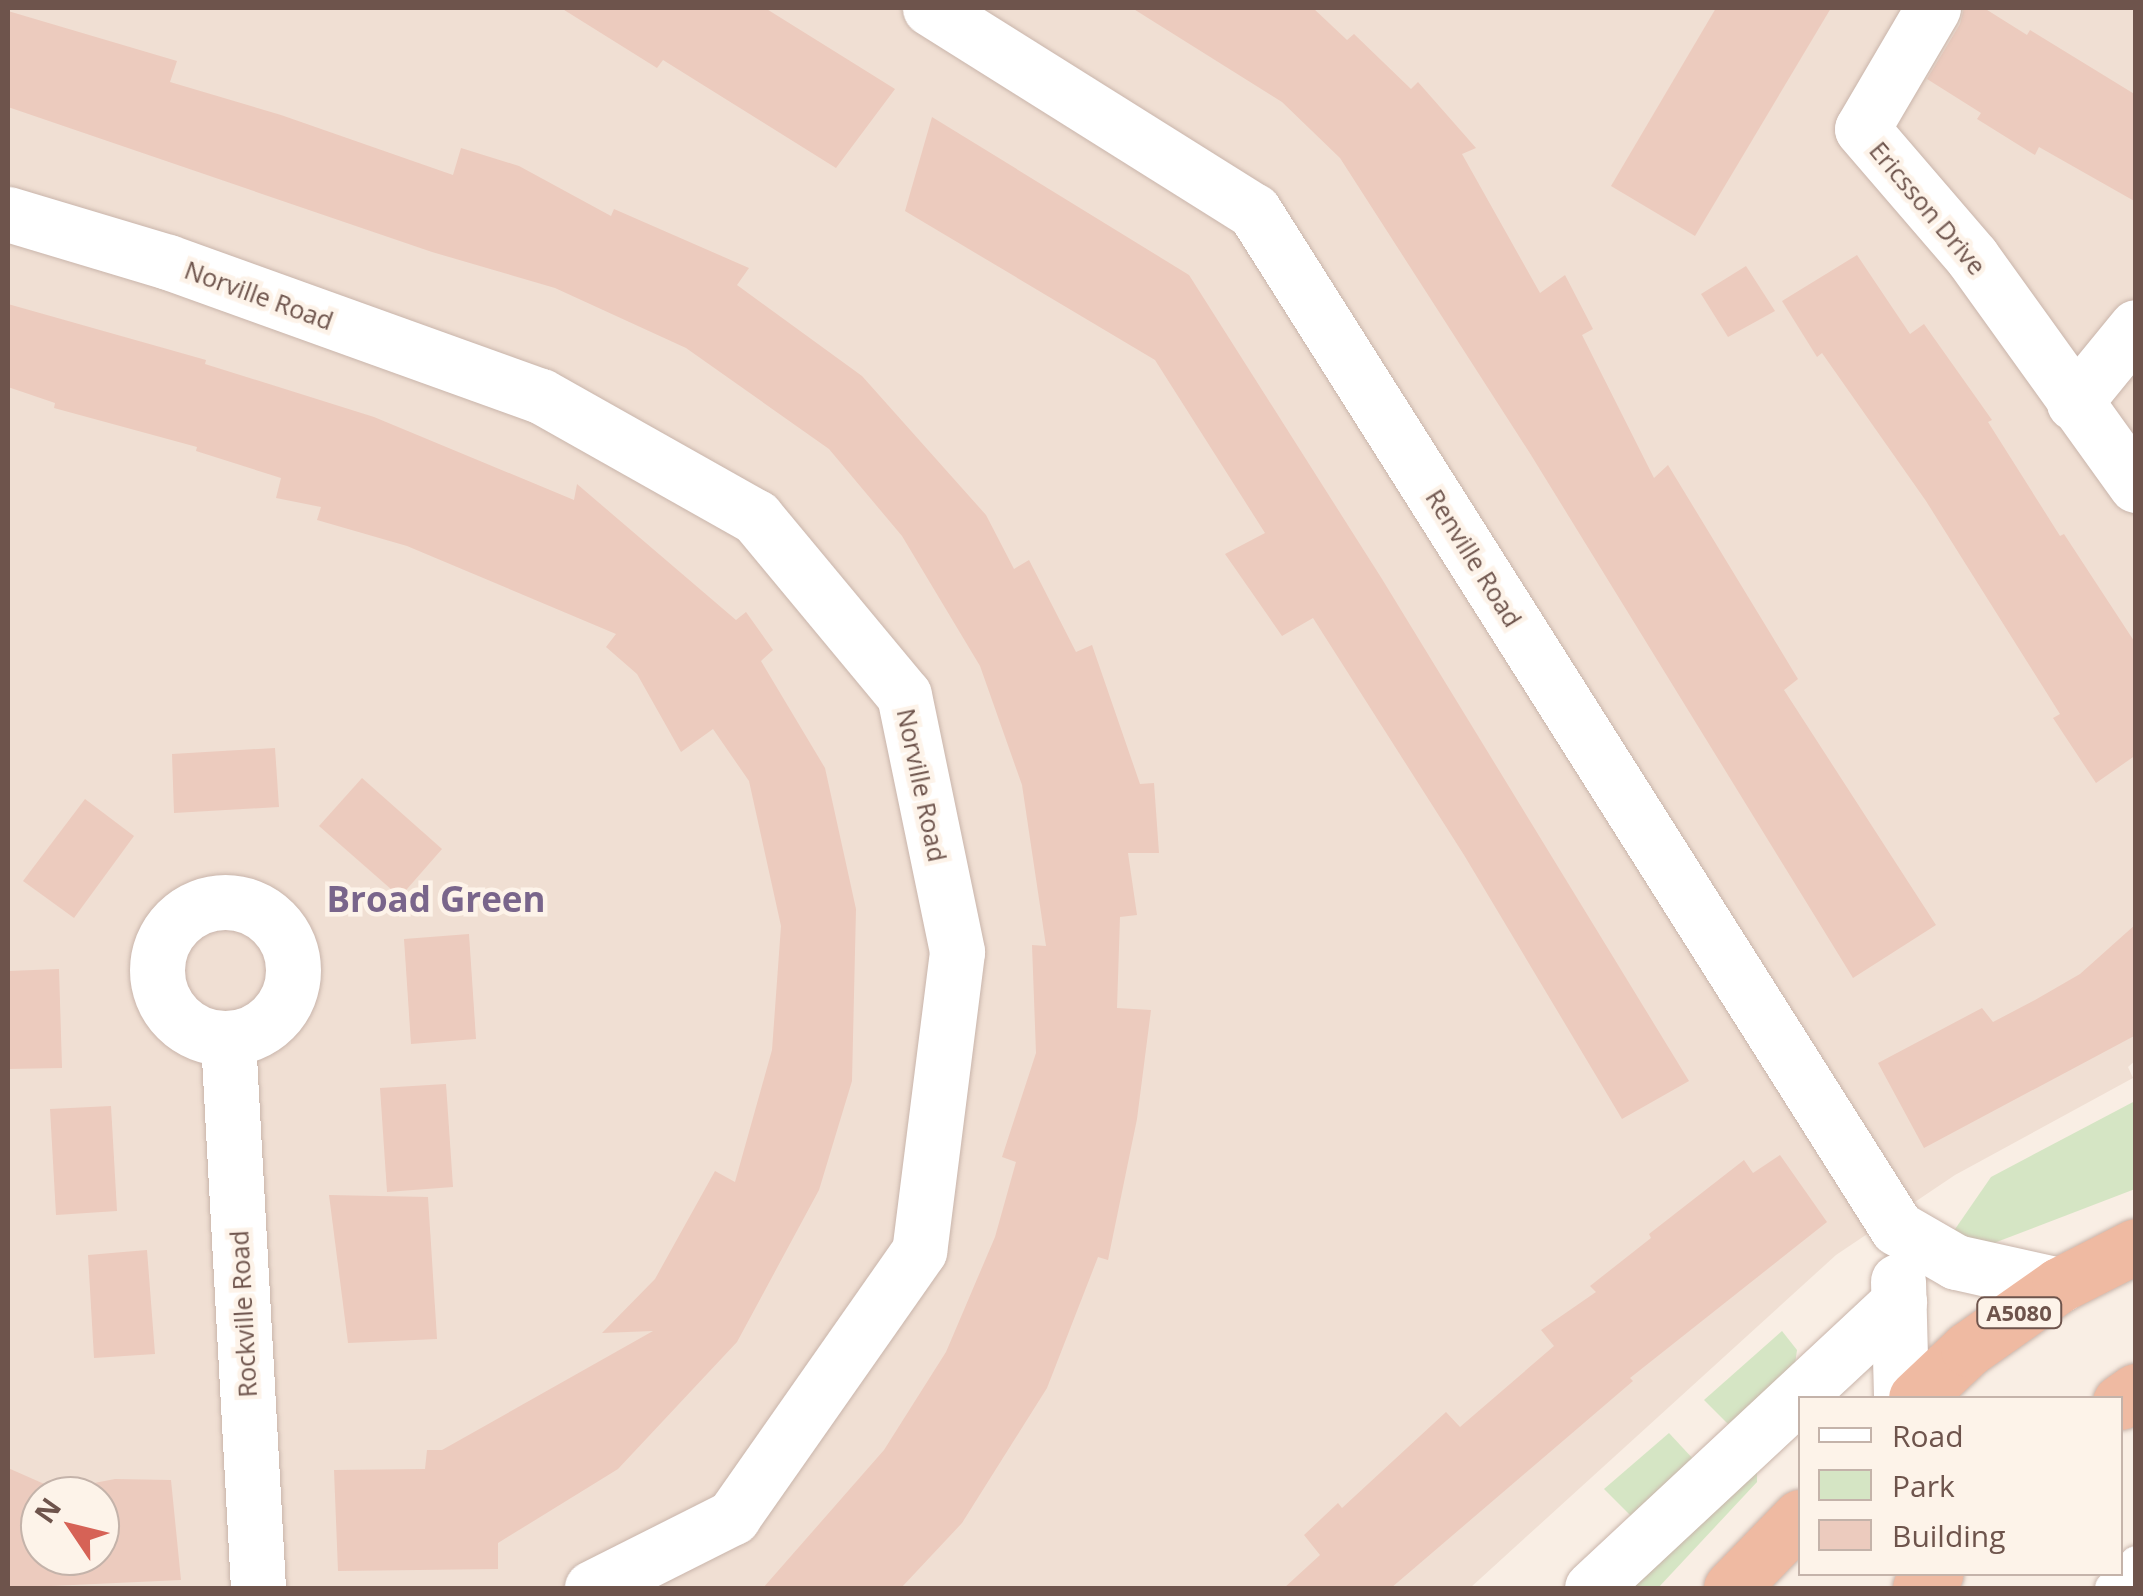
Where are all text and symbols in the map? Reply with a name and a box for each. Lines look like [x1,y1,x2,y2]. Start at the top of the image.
street label: Ericsson Drive [1864,135,1992,281]
street label: Norville Road [181,254,337,336]
street label: Renville Road [1420,484,1528,632]
street label: Norville Road [891,706,953,864]
district label: Broad Green [326,878,546,920]
street label: Rockville Road [224,1230,262,1398]
road number: A5080 [1974,1296,2064,1330]
legend [1798,1396,2123,1576]
text: Road [1892,1415,1964,1456]
text: Park [1892,1465,1955,1506]
north arrow [20,1476,120,1576]
text: N [25,1490,69,1530]
text: Building [1892,1515,2006,1556]

